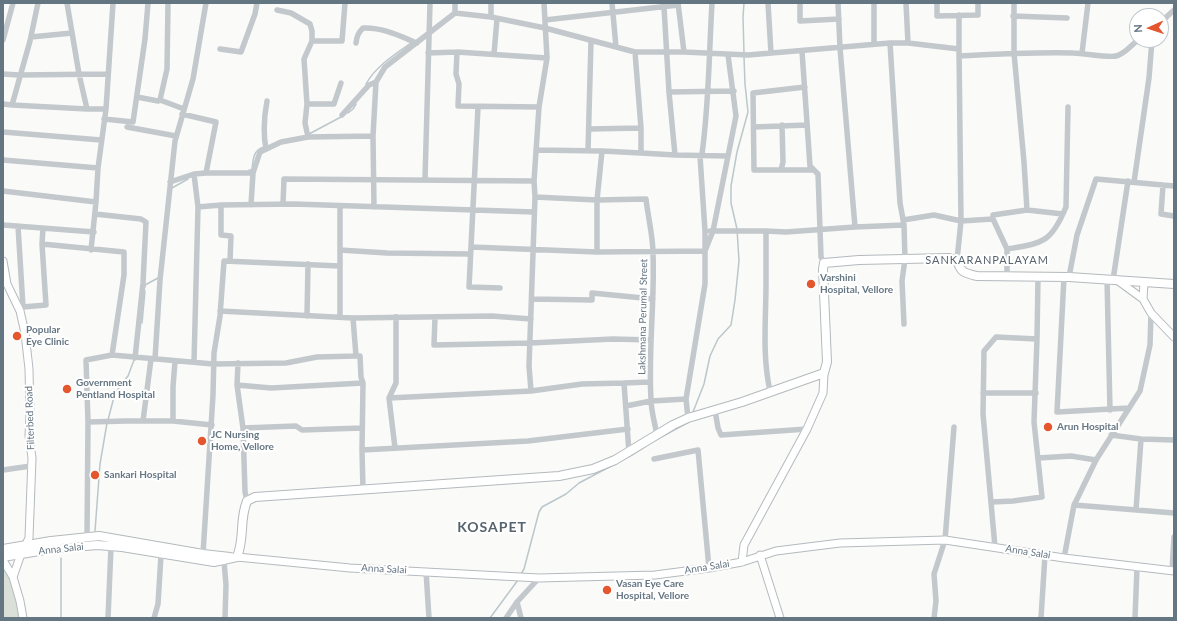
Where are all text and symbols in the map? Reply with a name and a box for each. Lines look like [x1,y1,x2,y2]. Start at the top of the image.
north arrow [1129,8,1169,48]
text: N [1131,24,1144,33]
district label: SANKARANPALAYAM [925,253,1049,267]
street label: Lakshmana Perumal Street [636,259,650,375]
place label: Varshini Hospital, Vellore [820,272,893,296]
marker: Varshini Hospital, Vellore [805,278,817,290]
place label: Popular Eye Clinic [26,324,69,348]
marker: Popular Eye Clinic [11,330,23,342]
place label: Government Pentland Hospital [76,377,155,400]
marker: Government Pentland Hospital [61,383,73,395]
street label: Filterbed Road [23,386,37,450]
marker: Arun Hospital [1042,421,1054,433]
place label: Arun Hospital [1057,421,1119,433]
place label: JC Nursing Home, Vellore [211,429,274,452]
marker: JC Nursing Home, Vellore [196,435,208,447]
marker: Sankari Hospital [89,469,101,481]
place label: Sankari Hospital [104,469,176,481]
district label: KOSAPET [457,519,527,535]
street label: Anna Salai [38,541,84,557]
street label: Anna Salai [1005,543,1051,561]
street label: Anna Salai [684,558,730,576]
street label: Anna Salai [361,562,407,576]
place label: Vasan Eye Care Hospital, Vellore [616,578,689,602]
marker: Vasan Eye Care Hospital, Vellore [601,584,613,596]

